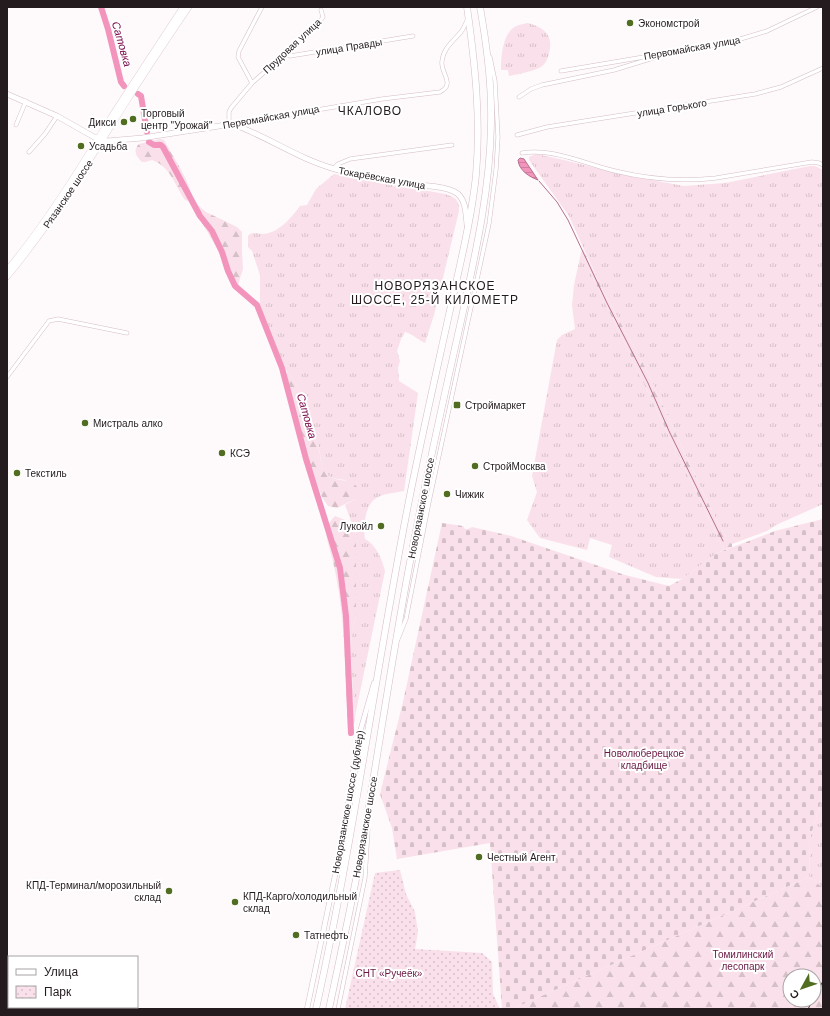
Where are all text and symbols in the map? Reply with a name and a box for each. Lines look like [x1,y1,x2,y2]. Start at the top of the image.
street label: Прудовая улица [261,16,324,76]
marker: Экономстрой [625,18,635,28]
place label: Экономстрой [638,18,699,29]
water label: Сатовка [110,20,134,68]
street label: Первомайская улица [643,34,742,62]
street label: улица Правды [315,36,383,58]
street label: улица Горького [636,97,708,119]
street label: Первомайская улица [222,103,321,131]
district label: ЧКАЛОВО [338,104,402,118]
place label: Торговый центр "Урожай" [141,108,213,131]
marker: Торговый центр "Урожай" [128,114,138,124]
place label: Дикси [89,117,116,128]
marker: Дикси [119,117,129,127]
marker: Усадьба [76,141,86,151]
place label: Усадьба [89,141,128,152]
street label: Рязанское шоссе [41,157,95,230]
street label: Токарёвская улица [338,165,427,191]
district label: НОВОРЯЗАНСКОЕ ШОССЕ, 25-Й КИЛОМЕТР [351,279,519,307]
water label: Сатовка [295,392,319,440]
marker: Строймаркет [452,400,462,410]
place label: Строймаркет [465,400,526,411]
marker: Мистраль алко [80,418,90,428]
place label: Мистраль алко [93,418,163,429]
marker: КСЭ [217,448,227,458]
place label: КСЭ [230,448,250,459]
street label: Новорязанское шоссе [406,456,436,559]
marker: СтройМосква [470,461,480,471]
place label: СтройМосква [483,461,546,472]
marker: Текстиль [12,468,22,478]
place label: Текстиль [25,468,67,479]
marker: Чижик [442,489,452,499]
place label: Чижик [455,489,485,500]
place label: Лукойл [340,521,373,532]
marker: Лукойл [376,521,386,531]
street label: Новорязанское шоссе (дублёр) [329,729,367,875]
park label: Новолюберецкое кладбище [604,748,685,771]
street label: Новорязанское шоссе [350,775,380,879]
marker: Честный Агент [474,852,484,862]
place label: Честный Агент [487,852,556,863]
place label: КПД-Терминал/морозильный склад [26,880,161,903]
marker: КПД-Терминал/морозильный склад [164,886,174,896]
place label: КПД-Карго/холодильный склад [243,891,357,914]
marker: КПД-Карго/холодильный склад [230,897,240,907]
marker: Татнефть [291,930,301,940]
place label: Татнефть [304,930,348,941]
park label: Томилинский лесопарк [713,949,773,972]
legend [8,956,138,1008]
text: Улица [44,965,78,979]
park label: СНТ «Ручеёк» [356,968,423,979]
north arrow [782,968,822,1008]
text: Парк [44,985,72,999]
text: С [787,987,801,1001]

